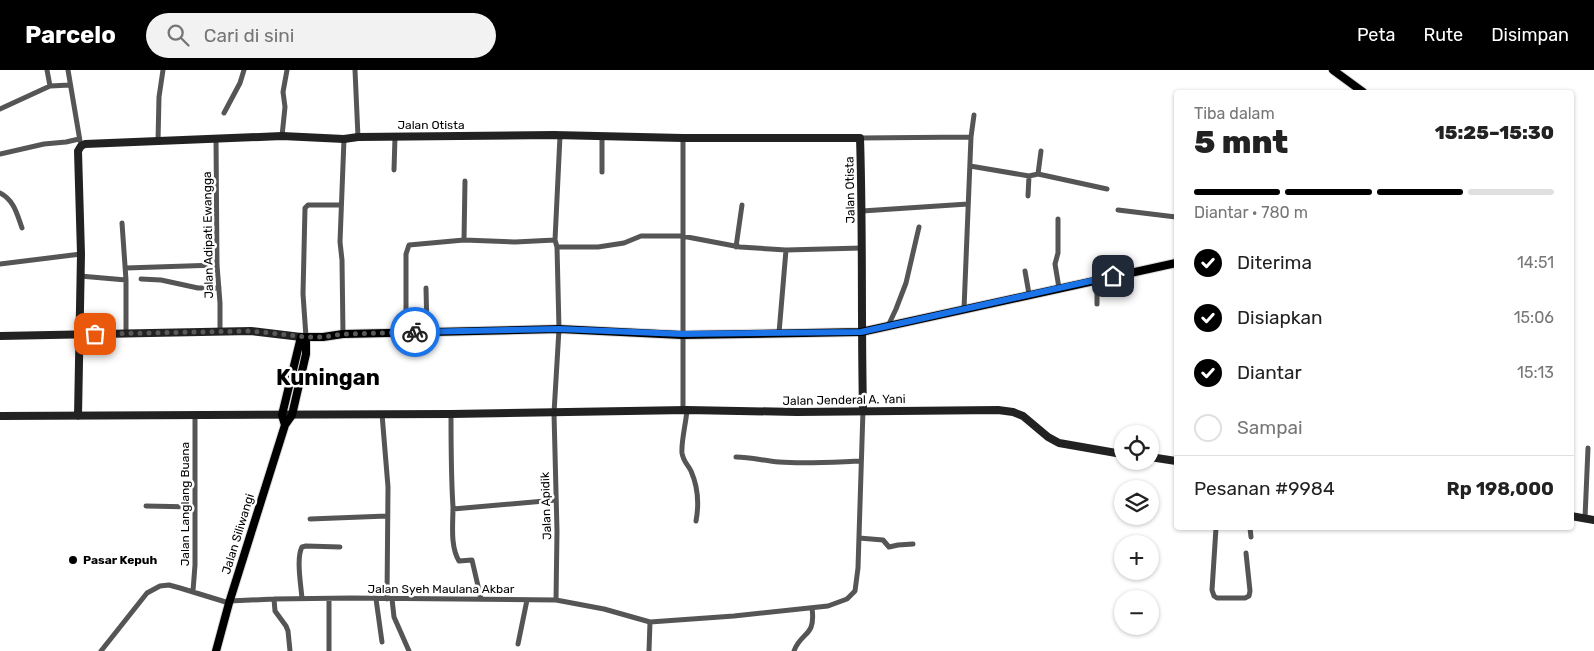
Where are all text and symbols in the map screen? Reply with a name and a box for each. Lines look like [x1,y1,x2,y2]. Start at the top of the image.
search box [146,13,496,58]
text: Parcelo [25,21,116,49]
icon: search [164,21,192,49]
text: Cari di sini [204,24,294,47]
text: Peta [1357,24,1395,46]
text: Rute [1423,24,1463,46]
text: Disimpan [1491,24,1569,46]
text: Tiba dalam [1194,104,1275,123]
street label: Jalan Otista [397,118,465,132]
text: 15:25–15:30 [1435,121,1554,144]
text: 5 mnt [1194,123,1288,161]
street label: Jalan Otista [842,156,858,224]
street label: Jalan Adipati Ewangga [200,171,216,299]
text: Diantar · 780 m [1194,203,1308,222]
icon: check [1194,249,1222,277]
text: Diterima [1237,251,1312,274]
text: 14:51 [1517,253,1554,272]
pin [1092,255,1134,297]
icon: home [1099,262,1127,290]
icon: check [1194,304,1222,332]
text: Disiapkan [1237,306,1322,329]
courier [390,307,440,357]
text: 15:06 [1514,308,1554,327]
pin [74,313,116,355]
icon: bike [401,318,429,346]
icon: bag [81,320,109,348]
icon: check [1194,359,1222,387]
text: Diantar [1237,361,1302,384]
text: 15:13 [1517,363,1554,382]
district label: Kuningan [276,364,380,391]
street label: Jalan Jenderal A. Yani [782,392,906,408]
text: Sampai [1237,416,1303,439]
map controls [1114,425,1159,635]
button: locate [1114,425,1159,470]
street label: Jalan Langlang Buana [178,442,192,566]
street label: Jalan Apidik [538,471,554,540]
text: Pesanan #9984 [1194,477,1335,500]
text: Rp 198,000 [1447,477,1554,500]
button: layers [1114,480,1159,525]
street label: Jalan Siliwangi [219,492,257,576]
button: + [1114,535,1159,580]
place label: Pasar Kepuh [83,553,158,567]
marker: Pasar Kepuh [67,554,79,566]
street label: Jalan Syeh Maulana Akbar [368,582,515,596]
button: − [1114,590,1159,635]

